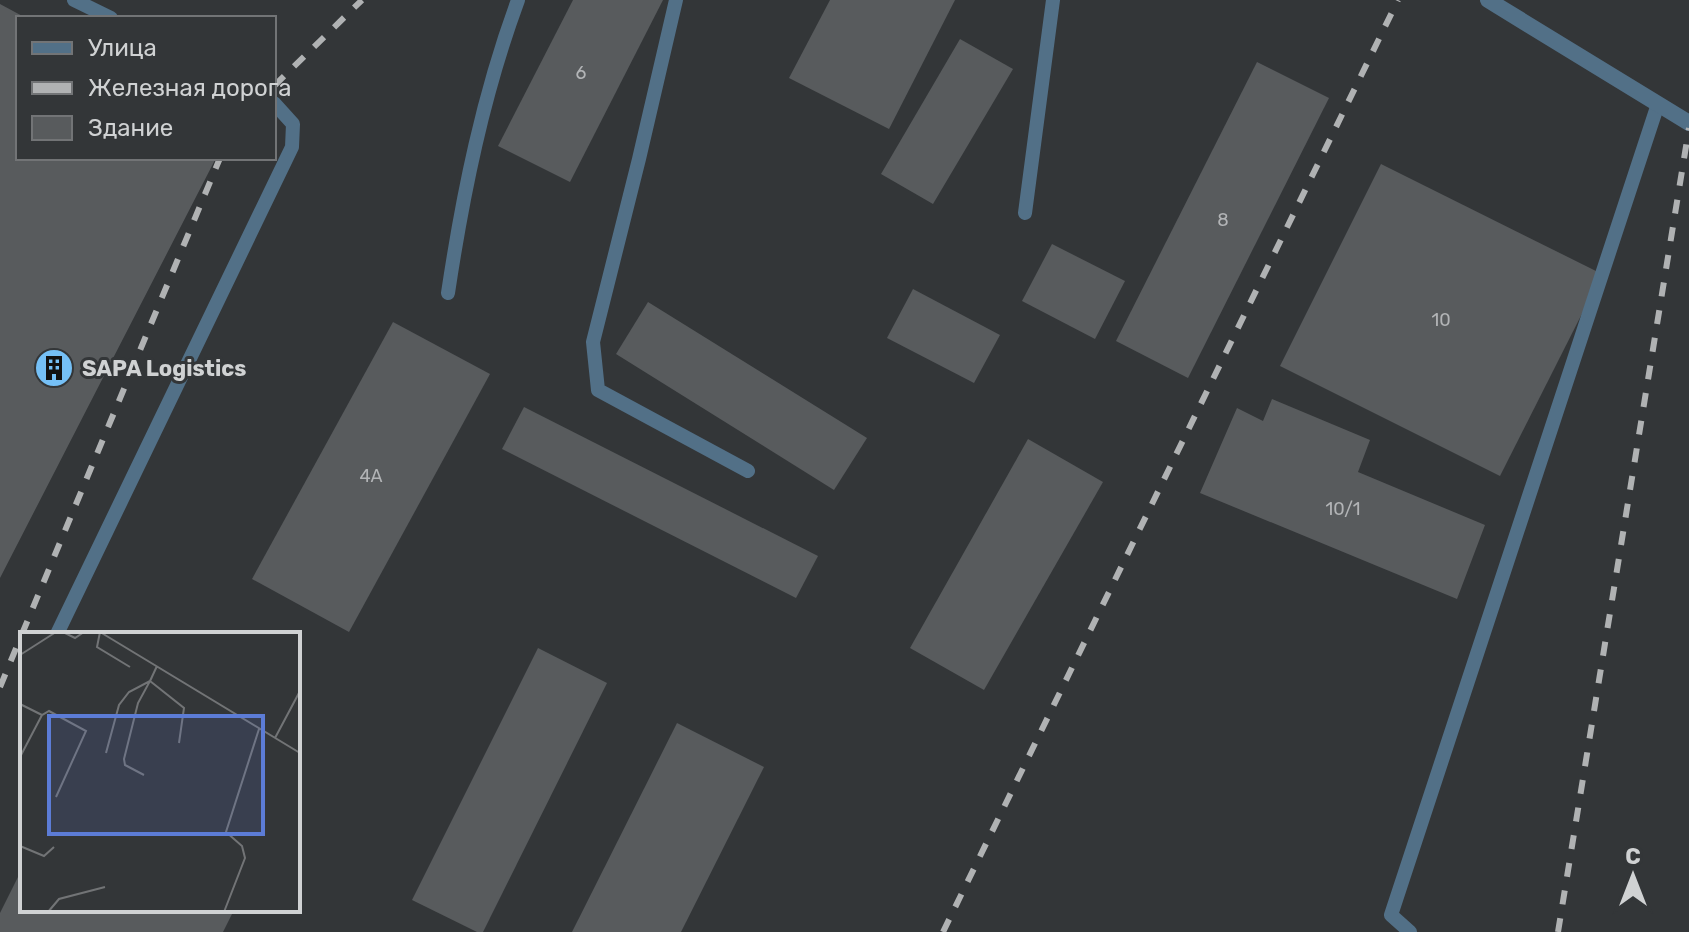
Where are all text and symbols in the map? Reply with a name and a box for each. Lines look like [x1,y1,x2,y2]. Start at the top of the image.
legend [16,16,276,160]
text: Улица [88,34,157,62]
house number: 6 [576,62,587,84]
text: Железная дорога [88,74,291,102]
text: Здание [88,114,173,142]
house number: 8 [1217,209,1229,231]
house number: 10 [1431,309,1451,331]
building icon: SAPA Logistics [33,347,75,389]
place label: SAPA Logistics [82,355,246,382]
house number: 4А [359,465,383,487]
house number: 10/1 [1325,498,1361,520]
inset map [20,632,300,912]
north arrow [1593,836,1673,916]
text: С [1625,843,1641,870]

